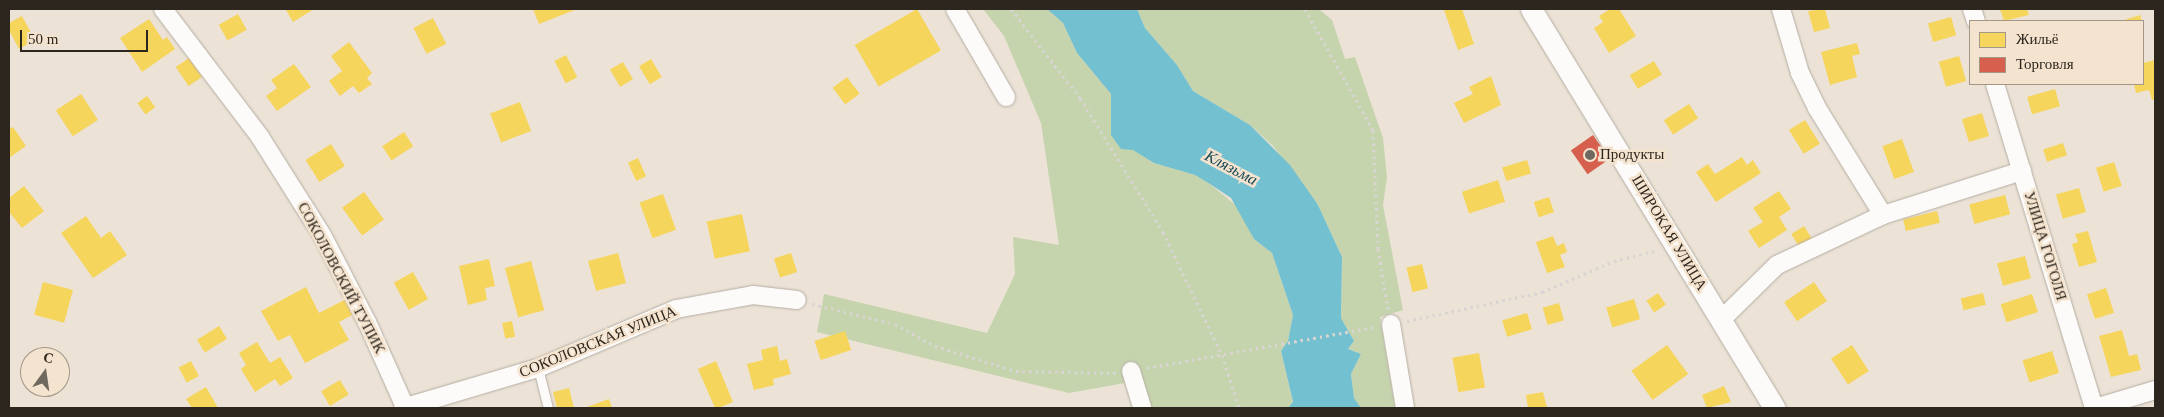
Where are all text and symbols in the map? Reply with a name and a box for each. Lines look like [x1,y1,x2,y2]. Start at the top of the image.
scale bar [22,20,150,52]
legend [1969,20,2144,85]
text: 50 m [28,31,58,47]
text: Жильё [2016,31,2058,47]
text: Торговля [2016,56,2074,72]
water label: Клязьма [1201,146,1261,190]
place label: Продукты [1600,146,1664,164]
marker: Продукты [1584,149,1596,161]
street label: ШИРОКАЯ УЛИЦА [1627,172,1711,294]
street label: УЛИЦА ГОГОЛЯ [2020,189,2070,303]
street label: СОКОЛОВСКИЙ ТУПИК [294,199,388,357]
street label: СОКОЛОВСКАЯ УЛИЦА [517,302,679,382]
north arrow [20,347,70,397]
text: С [42,349,55,366]

